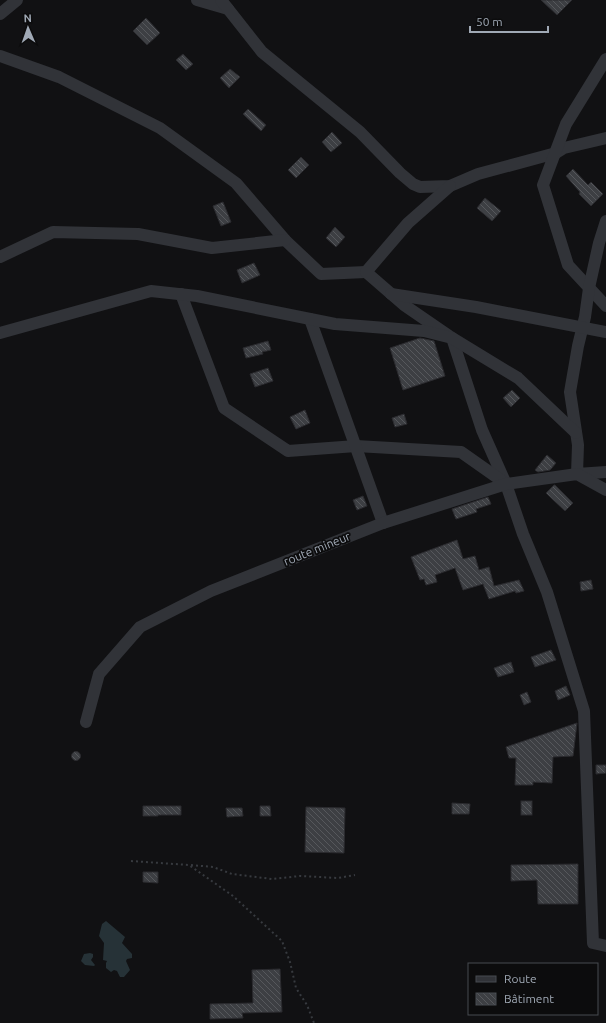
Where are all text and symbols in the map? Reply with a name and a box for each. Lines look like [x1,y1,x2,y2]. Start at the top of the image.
north arrow [8,8,48,48]
scale bar [470,8,548,34]
text: N [23,12,32,24]
text: 50 m [476,15,503,28]
street label: route mineur [282,529,352,568]
legend [468,963,598,1015]
text: Route [504,972,537,985]
text: Bâtiment [504,992,554,1005]

